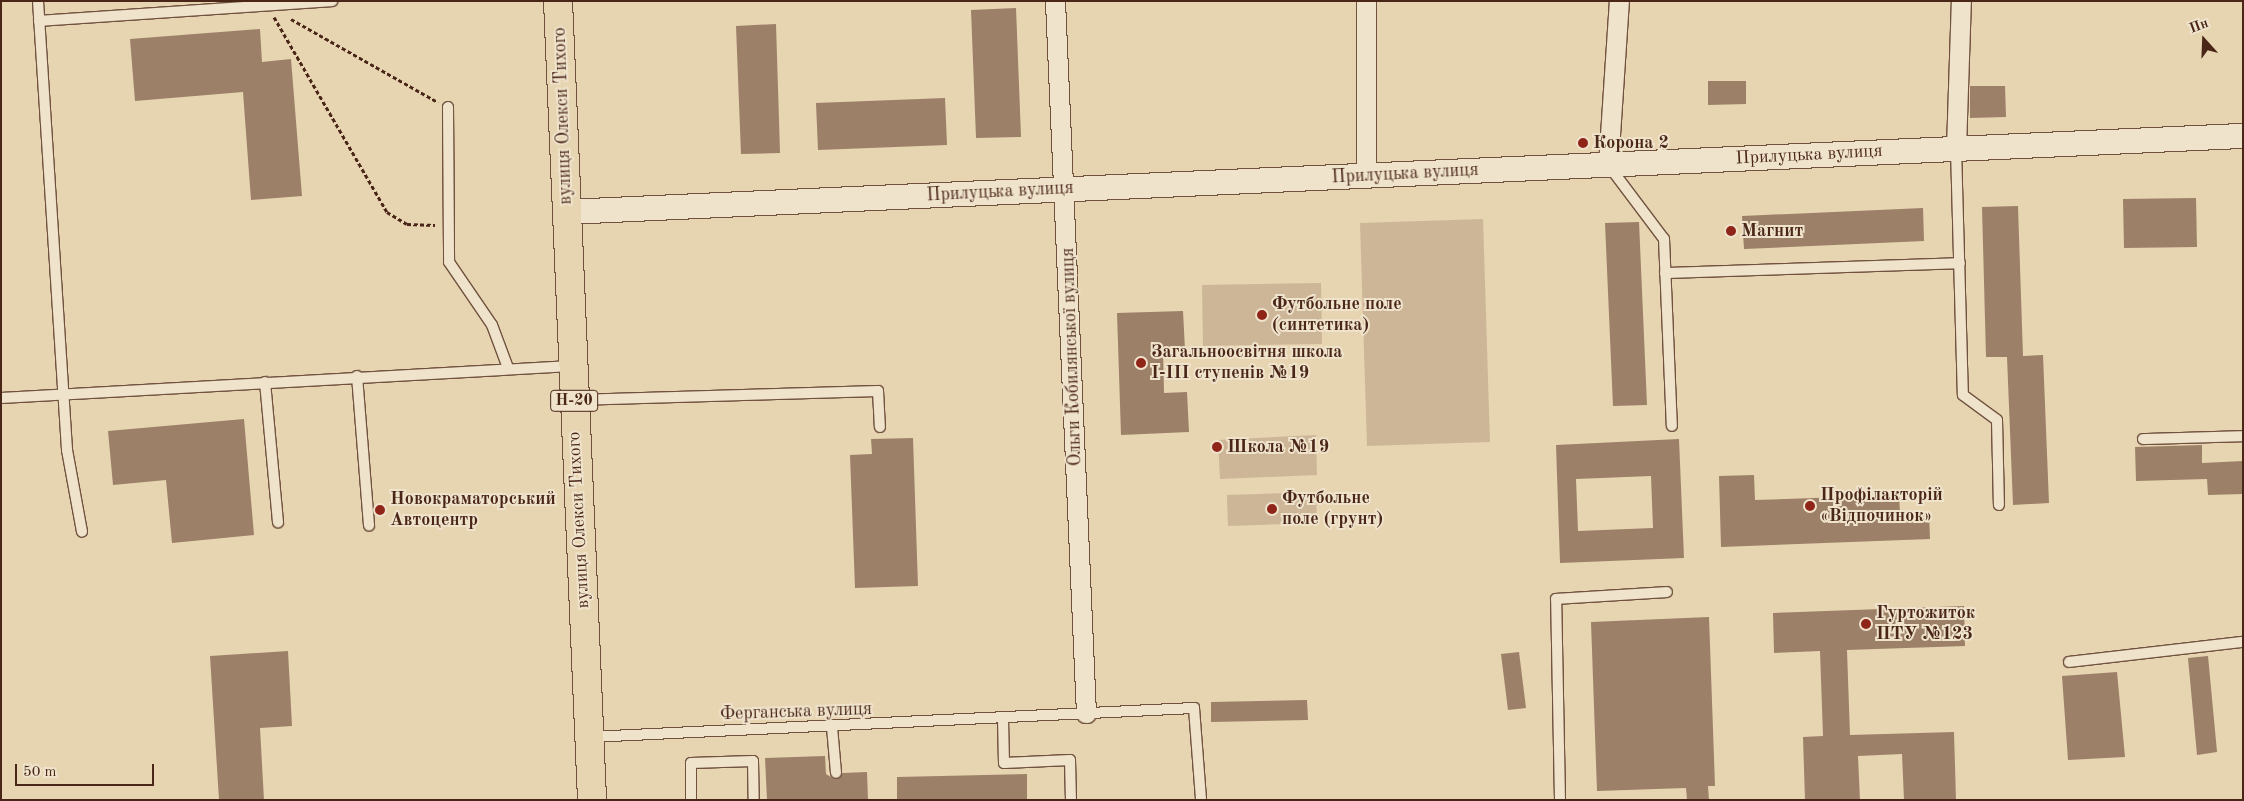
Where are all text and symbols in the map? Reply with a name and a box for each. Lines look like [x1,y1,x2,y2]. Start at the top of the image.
north arrow [2179,15,2229,65]
text: Пн [2187,16,2210,36]
street label: вулиця Олекси Тихого [549,27,577,205]
place label: Корона 2 [1593,132,1669,154]
marker: Корона 2 [1577,137,1589,149]
street label: Прилуцька вулиця [1735,140,1883,170]
street label: Прилуцька вулиця [1331,159,1479,189]
street label: Прилуцька вулиця [926,177,1074,207]
place label: Магнит [1741,220,1803,242]
marker: Магнит [1725,225,1737,237]
street label: Ольги Кобилянської вулиця [1057,247,1087,467]
place label: Футбольне поле (синтетика) [1272,294,1402,336]
marker: Футбольне поле (синтетика) [1256,309,1268,321]
place label: Загальноосвітня школа І-ІІІ ступенів №19 [1151,342,1342,384]
marker: Загальноосвітня школа І-ІІІ ступенів №19 [1135,357,1147,369]
road number: Н-20 [549,388,599,414]
street label: вулиця Олекси Тихого [564,431,594,609]
place label: Школа №19 [1227,436,1329,458]
marker: Школа №19 [1211,441,1223,453]
place label: Профілакторій «Відпочинок» [1820,485,1943,528]
place label: Футбольне поле (грунт) [1282,488,1383,530]
place label: Новокраматорський Автоцентр [390,489,556,532]
marker: Профілакторій «Відпочинок» [1804,500,1816,512]
marker: Футбольне поле (грунт) [1266,503,1278,515]
marker: Новокраматорський Автоцентр [374,504,386,516]
place label: Гуртожиток ПТУ №123 [1876,603,1975,646]
marker: Гуртожиток ПТУ №123 [1860,618,1872,630]
street label: Ферганська вулиця [720,699,872,725]
scale bar [18,754,156,786]
text: 50 m [23,765,57,780]

